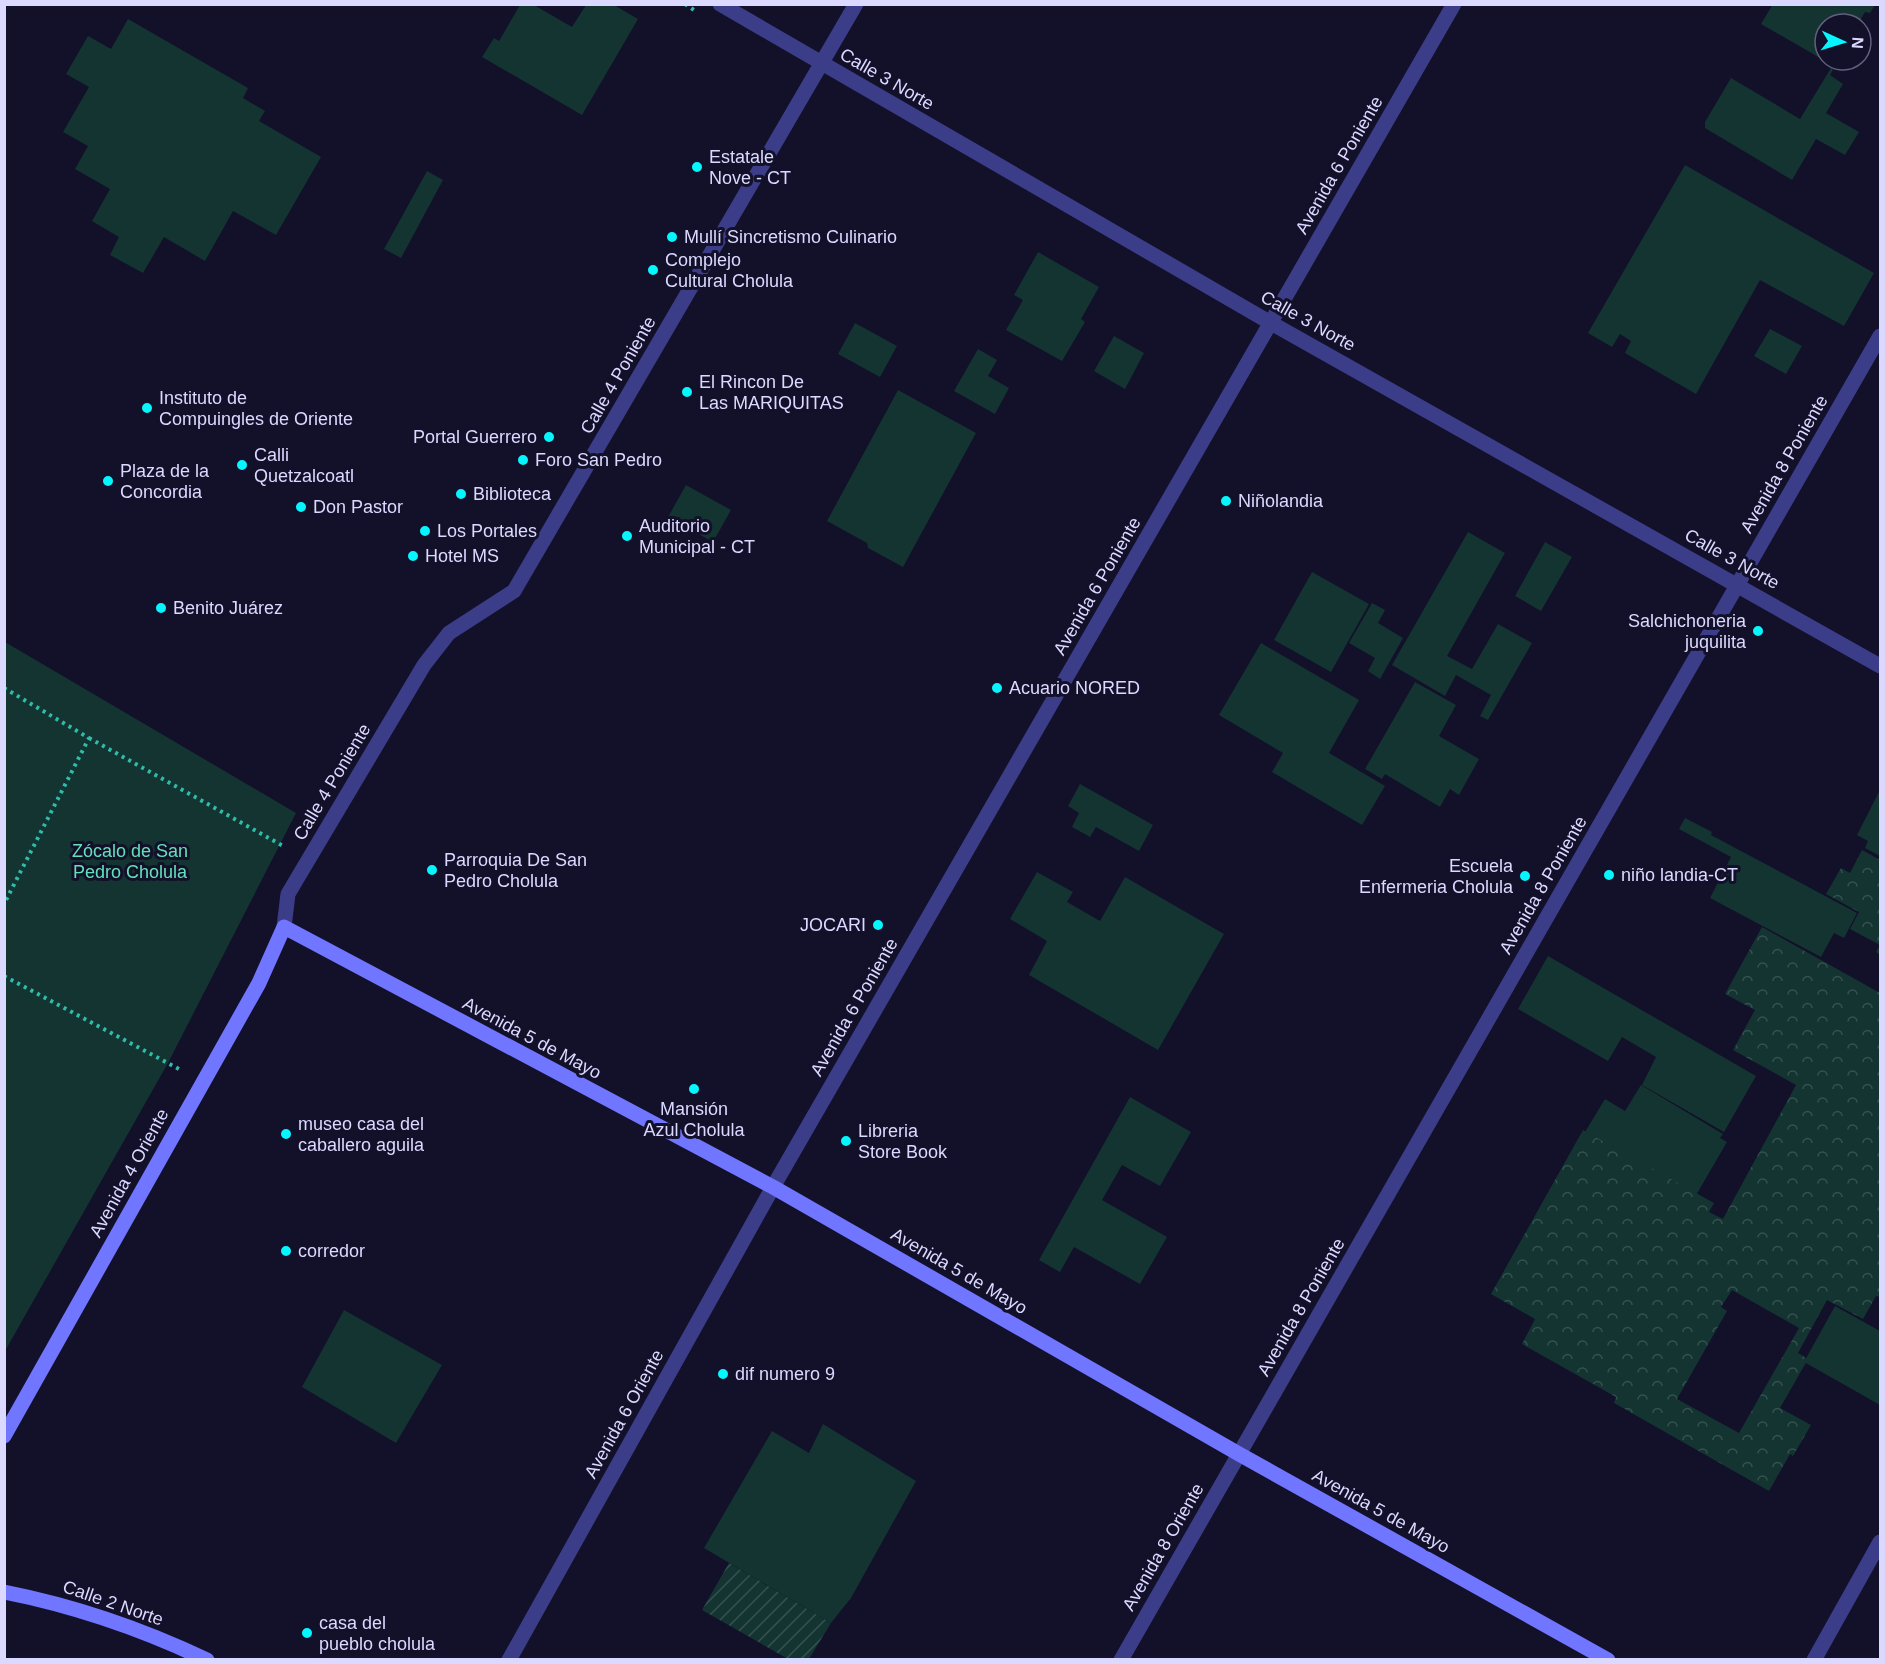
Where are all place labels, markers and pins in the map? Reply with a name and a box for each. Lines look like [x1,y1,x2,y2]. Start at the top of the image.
place label: Estatale Nove - CT [709,147,791,188]
marker: Estatale Nove - CT [690,160,704,174]
place label: Mullí Sincretismo Culinario [684,227,897,247]
marker: Mullí Sincretismo Culinario [665,230,679,244]
place label: Complejo Cultural Cholula [665,250,794,291]
marker: Complejo Cultural Cholula [646,263,660,277]
place label: El Rincon De Las MARIQUITAS [699,372,844,413]
marker: El Rincon De Las MARIQUITAS [680,385,694,399]
place label: Instituto de Compuingles de Oriente [159,388,353,429]
marker: Instituto de Compuingles de Oriente [140,401,154,415]
place label: Portal Guerrero [413,427,537,447]
marker: Portal Guerrero [542,430,556,444]
place label: Calli Quetzalcoatl [254,445,354,486]
place label: Foro San Pedro [535,450,662,470]
marker: Foro San Pedro [516,453,530,467]
marker: Calli Quetzalcoatl [235,458,249,472]
place label: Plaza de la Concordia [120,461,210,502]
marker: Plaza de la Concordia [101,474,115,488]
place label: Biblioteca [473,484,552,504]
marker: Biblioteca [454,487,468,501]
place label: Niñolandia [1238,491,1324,511]
marker: Niñolandia [1219,494,1233,508]
place label: Don Pastor [313,497,403,517]
marker: Don Pastor [294,500,308,514]
place label: Auditorio Municipal - CT [639,516,755,557]
place label: Los Portales [437,521,537,541]
marker: Los Portales [418,524,432,538]
marker: Auditorio Municipal - CT [620,529,634,543]
place label: Hotel MS [425,546,499,566]
marker: Hotel MS [406,549,420,563]
place label: Benito Juárez [173,598,283,618]
marker: Benito Juárez [154,601,168,615]
place label: Salchichoneria juquilita [1628,611,1747,652]
marker: Salchichoneria juquilita [1751,624,1765,638]
place label: Acuario NORED [1009,678,1140,698]
marker: Acuario NORED [990,681,1004,695]
place label: Parroquia De San Pedro Cholula [444,850,587,891]
place label: Escuela Enfermeria Cholula [1359,856,1514,897]
marker: Parroquia De San Pedro Cholula [425,863,439,877]
place label: niño landia-CT [1621,865,1738,885]
marker: niño landia-CT [1602,868,1616,882]
marker: Escuela Enfermeria Cholula [1518,869,1532,883]
place label: JOCARI [800,915,866,935]
marker: JOCARI [871,918,885,932]
marker: Mansión Azul Cholula [687,1082,701,1096]
place label: Mansión Azul Cholula [643,1099,746,1140]
place label: museo casa del caballero aguila [298,1114,425,1155]
place label: Libreria Store Book [858,1121,948,1162]
marker: museo casa del caballero aguila [279,1127,293,1141]
marker: Libreria Store Book [839,1134,853,1148]
place label: corredor [298,1241,365,1261]
marker: corredor [279,1244,293,1258]
place label: dif numero 9 [735,1364,835,1384]
marker: dif numero 9 [716,1367,730,1381]
place label: casa del pueblo cholula [319,1613,436,1654]
marker: casa del pueblo cholula [300,1626,314,1640]

